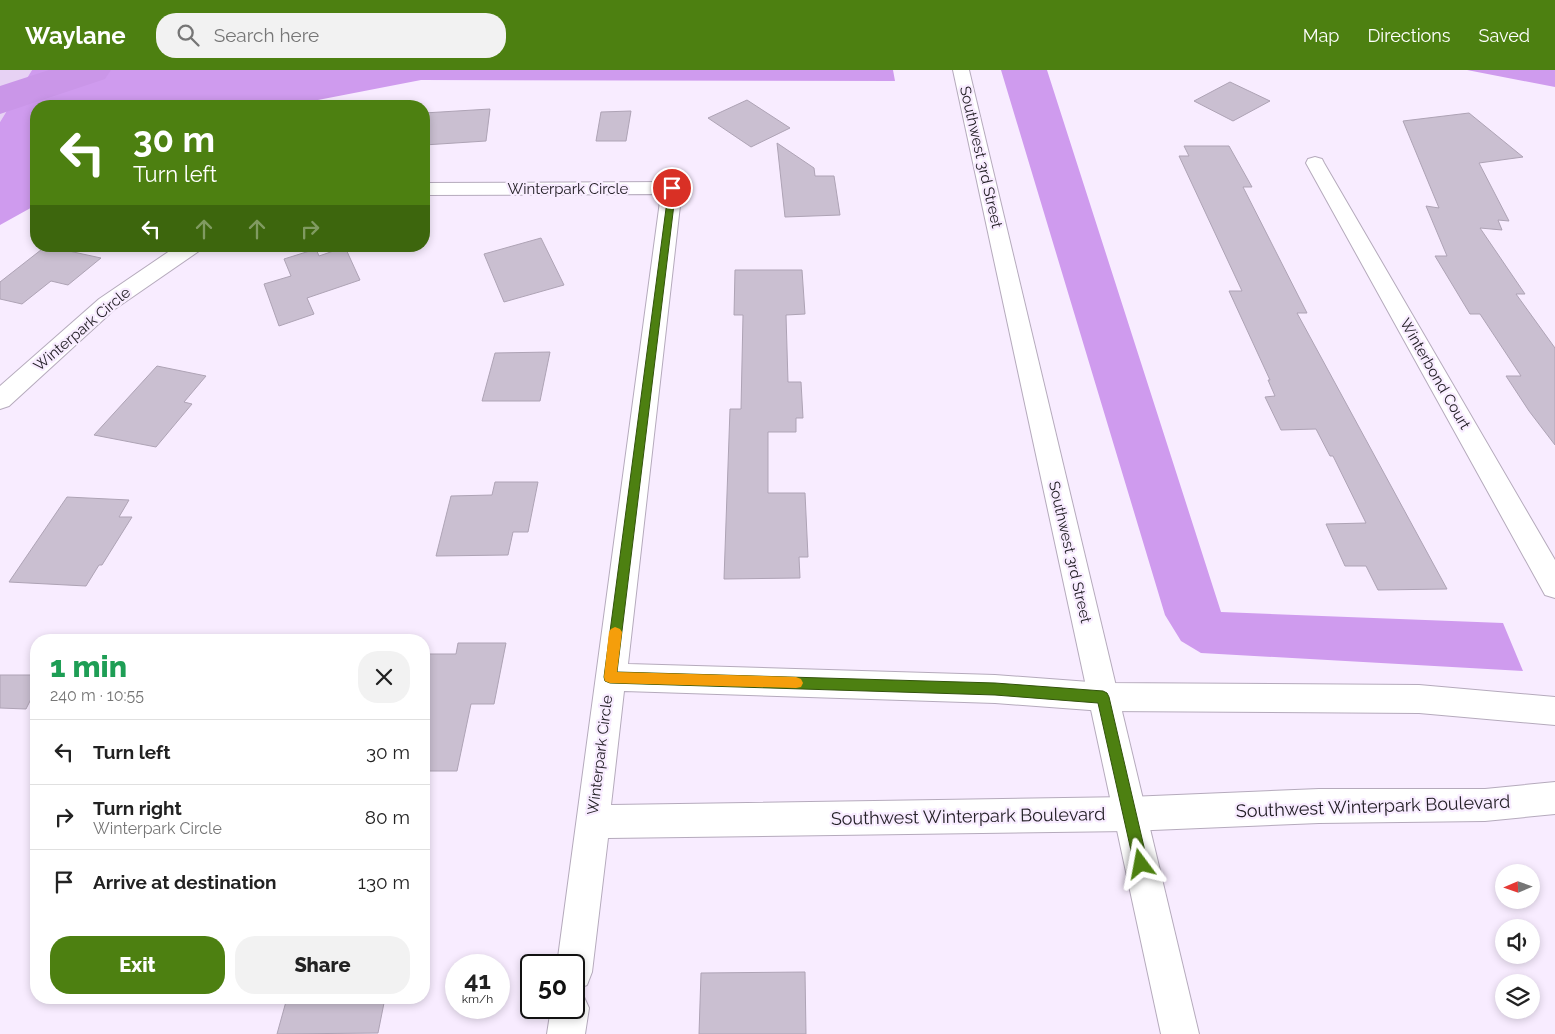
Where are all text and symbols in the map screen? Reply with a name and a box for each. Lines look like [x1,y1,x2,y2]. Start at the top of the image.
search box [156,13,506,58]
text: Waylane [25,21,126,50]
icon: search [174,21,202,49]
text: Search here [214,24,319,46]
text: Map [1303,25,1339,46]
text: Directions [1367,25,1451,46]
text: Saved [1479,25,1530,46]
street label: Southwest 3rd Street [956,84,1006,230]
text: 30 m [133,119,215,160]
icon: left [50,120,115,185]
text: Turn left [133,161,217,187]
pin [651,167,693,209]
icon: arrive [658,174,686,202]
street label: Winterpark Circle [508,180,629,198]
icon: left [137,215,165,243]
icon: ahead [190,215,218,243]
icon: ahead [243,215,271,243]
icon: right [296,215,324,243]
street label: Winterpark Circle [30,283,134,375]
street label: Winterbond Court [1396,315,1474,433]
street label: Southwest 3rd Street [1045,479,1095,625]
text: 1 min [50,649,127,684]
button: close [358,651,410,703]
text: 240 m · 10:55 [50,686,144,705]
street label: Winterpark Circle [584,694,616,816]
icon: left [50,738,78,766]
text: Turn left [93,741,170,763]
text: 30 m [366,741,410,763]
street label: Southwest Winterpark Boulevard [1235,791,1511,821]
text: Turn right [93,797,182,819]
icon: right [50,803,78,831]
street label: Southwest Winterpark Boulevard [831,803,1105,829]
text: 80 m [365,806,410,828]
text: Winterpark Circle [93,819,222,838]
position arrow [1114,837,1166,889]
north arrow [1495,864,1540,909]
map controls [1495,864,1540,1019]
icon: arrive [50,868,78,896]
text: Arrive at destination [93,871,277,893]
text: 130 m [358,871,410,893]
button: sound [1495,919,1540,964]
button: Exit [50,936,225,994]
button: Share [235,936,410,994]
speed limit sign: 50 [520,954,585,1019]
text: 41 [464,965,491,995]
button: layers [1495,974,1540,1019]
text: km/h [462,992,493,1006]

